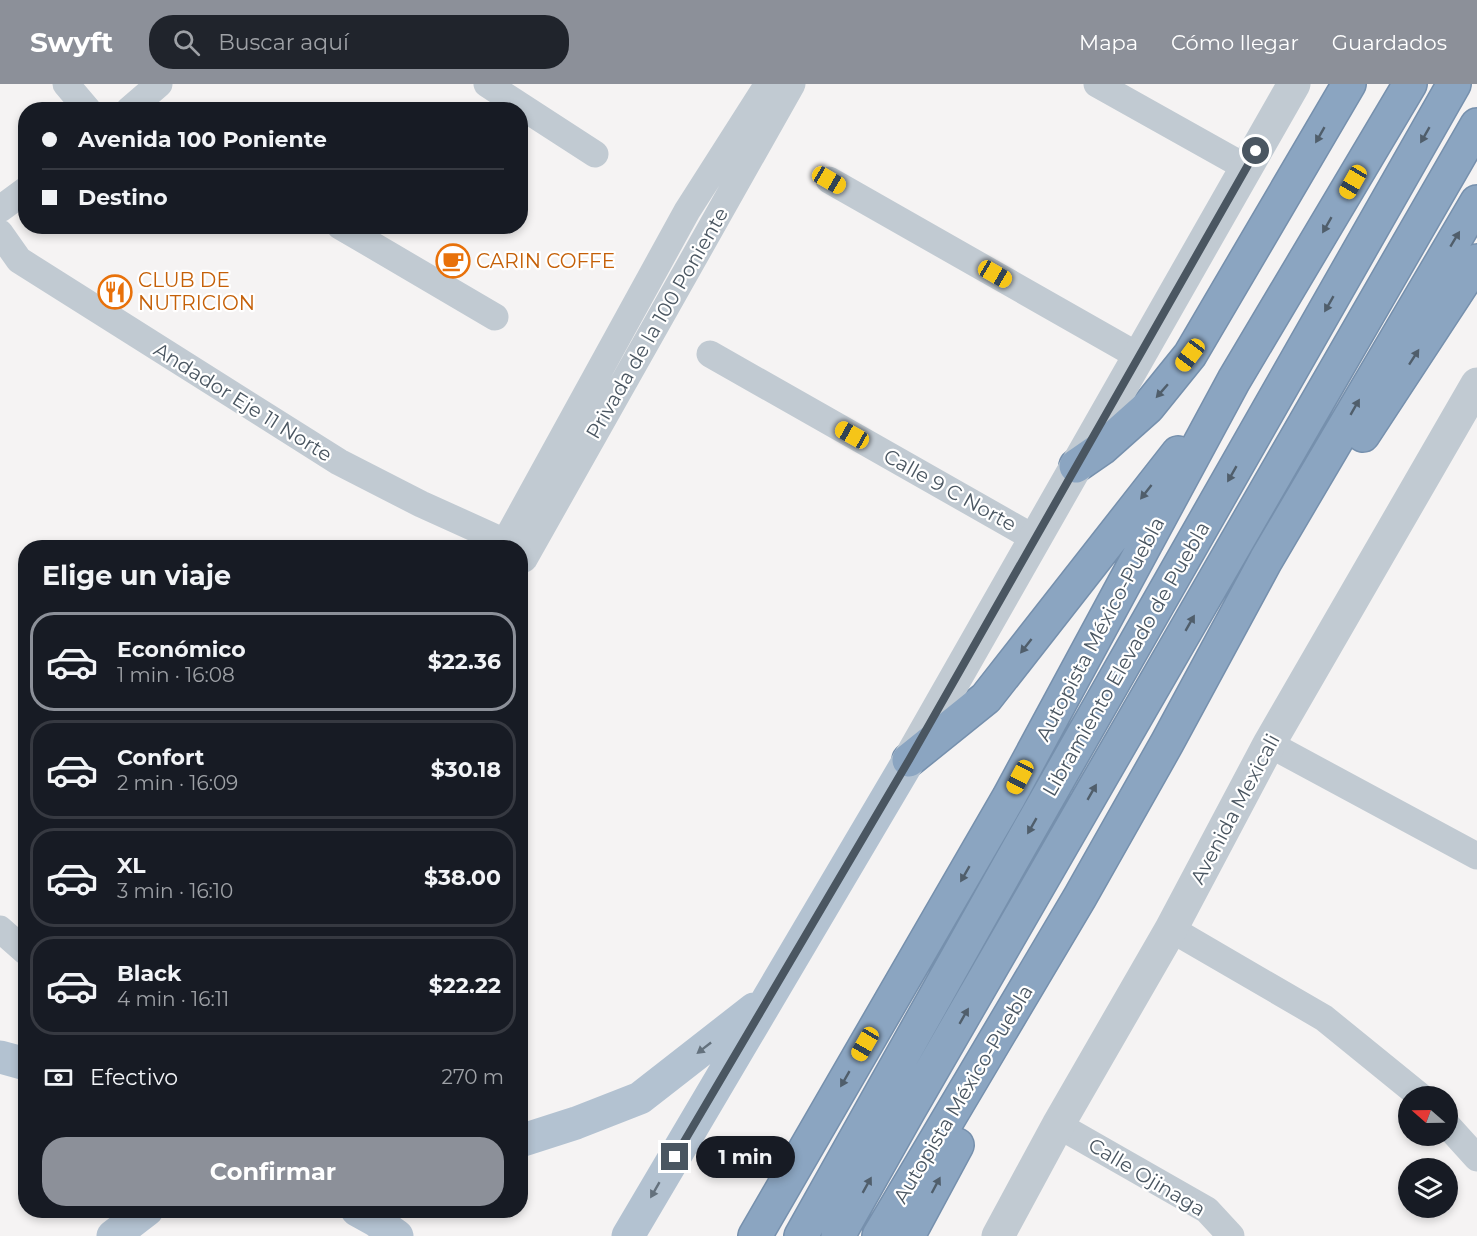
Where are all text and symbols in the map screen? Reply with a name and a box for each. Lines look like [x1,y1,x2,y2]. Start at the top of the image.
search box [149,15,569,69]
text: Swyft [30,25,113,59]
icon: search [170,26,203,59]
text: Buscar aquí [218,29,349,56]
text: Mapa [1079,30,1138,55]
text: Cómo llegar [1171,30,1299,55]
text: Guardados [1332,30,1447,55]
text: Avenida 100 Poniente [78,126,327,153]
one-way arrow [1315,126,1325,143]
one-way arrow [1419,127,1430,143]
route start [1242,137,1269,164]
car [1336,162,1370,202]
car [809,163,849,197]
text: Destino [78,184,168,211]
street label: Privada de la 100 Poniente [581,203,733,443]
one-way arrow [1322,217,1333,233]
one-way arrow [1449,231,1460,247]
cafe icon: CARIN COFFE [435,243,471,279]
place label: CARIN COFFE [476,249,615,273]
car [975,257,1015,291]
place label: CLUB DE NUTRICION [138,268,255,315]
restaurant icon: CLUB DE NUTRICION [97,274,133,310]
one-way arrow [1324,296,1334,313]
car [1172,335,1208,375]
street label: Andador Eje 11 Norte [150,337,336,467]
one-way arrow [1408,350,1420,366]
one-way arrow [1155,383,1168,399]
one-way arrow [1350,399,1361,415]
car [832,418,872,452]
street label: Calle 9 C Norte [880,444,1020,536]
one-way arrow [1227,466,1237,483]
one-way arrow [1141,485,1153,500]
street label: Autopista México-Puebla [1031,513,1169,745]
street label: Libramiento Elevado de Puebla [1037,517,1215,801]
text: Elige un viaje [42,559,231,592]
one-way arrow [1185,614,1195,631]
icon: car [45,635,99,689]
text: Económico [117,636,246,663]
one-way arrow [1020,638,1033,654]
text: $22.36 [428,648,501,675]
text: 1 min · 16:08 [117,663,235,687]
street label: Avenida Mexicali [1185,730,1285,888]
icon: car [45,743,99,797]
text: Confort [117,744,204,771]
text: $30.18 [431,756,501,783]
car [1004,757,1036,797]
text: 2 min · 16:09 [117,771,238,795]
one-way arrow [1087,784,1098,800]
one-way arrow [1026,818,1037,834]
icon: car [45,851,99,905]
text: XL [117,852,146,879]
text: $38.00 [424,864,501,891]
one-way arrow [959,866,970,882]
text: 3 min · 16:10 [117,879,233,903]
icon: car [45,959,99,1013]
text: Black [117,960,181,987]
text: $22.22 [429,972,501,999]
street label: Autopista México-Puebla [888,981,1038,1207]
text: 4 min · 16:11 [117,987,229,1011]
one-way arrow [958,1007,968,1024]
car [848,1024,882,1064]
one-way arrow [696,1042,712,1055]
icon: cash [42,1061,75,1094]
text: Efectivo [90,1064,178,1091]
text: 270 m [442,1065,504,1089]
one-way arrow [840,1071,851,1087]
north arrow [1398,1086,1458,1146]
map controls [1398,1086,1458,1218]
street label: Calle Ojinaga [1084,1133,1210,1221]
callout: 1 min [696,1136,795,1178]
button: Confirmar [42,1137,504,1206]
route end [661,1143,688,1170]
text: 1 min [718,1145,773,1169]
button: layers [1398,1158,1458,1218]
one-way arrow [862,1176,872,1193]
one-way arrow [931,1176,941,1193]
one-way arrow [650,1182,660,1199]

